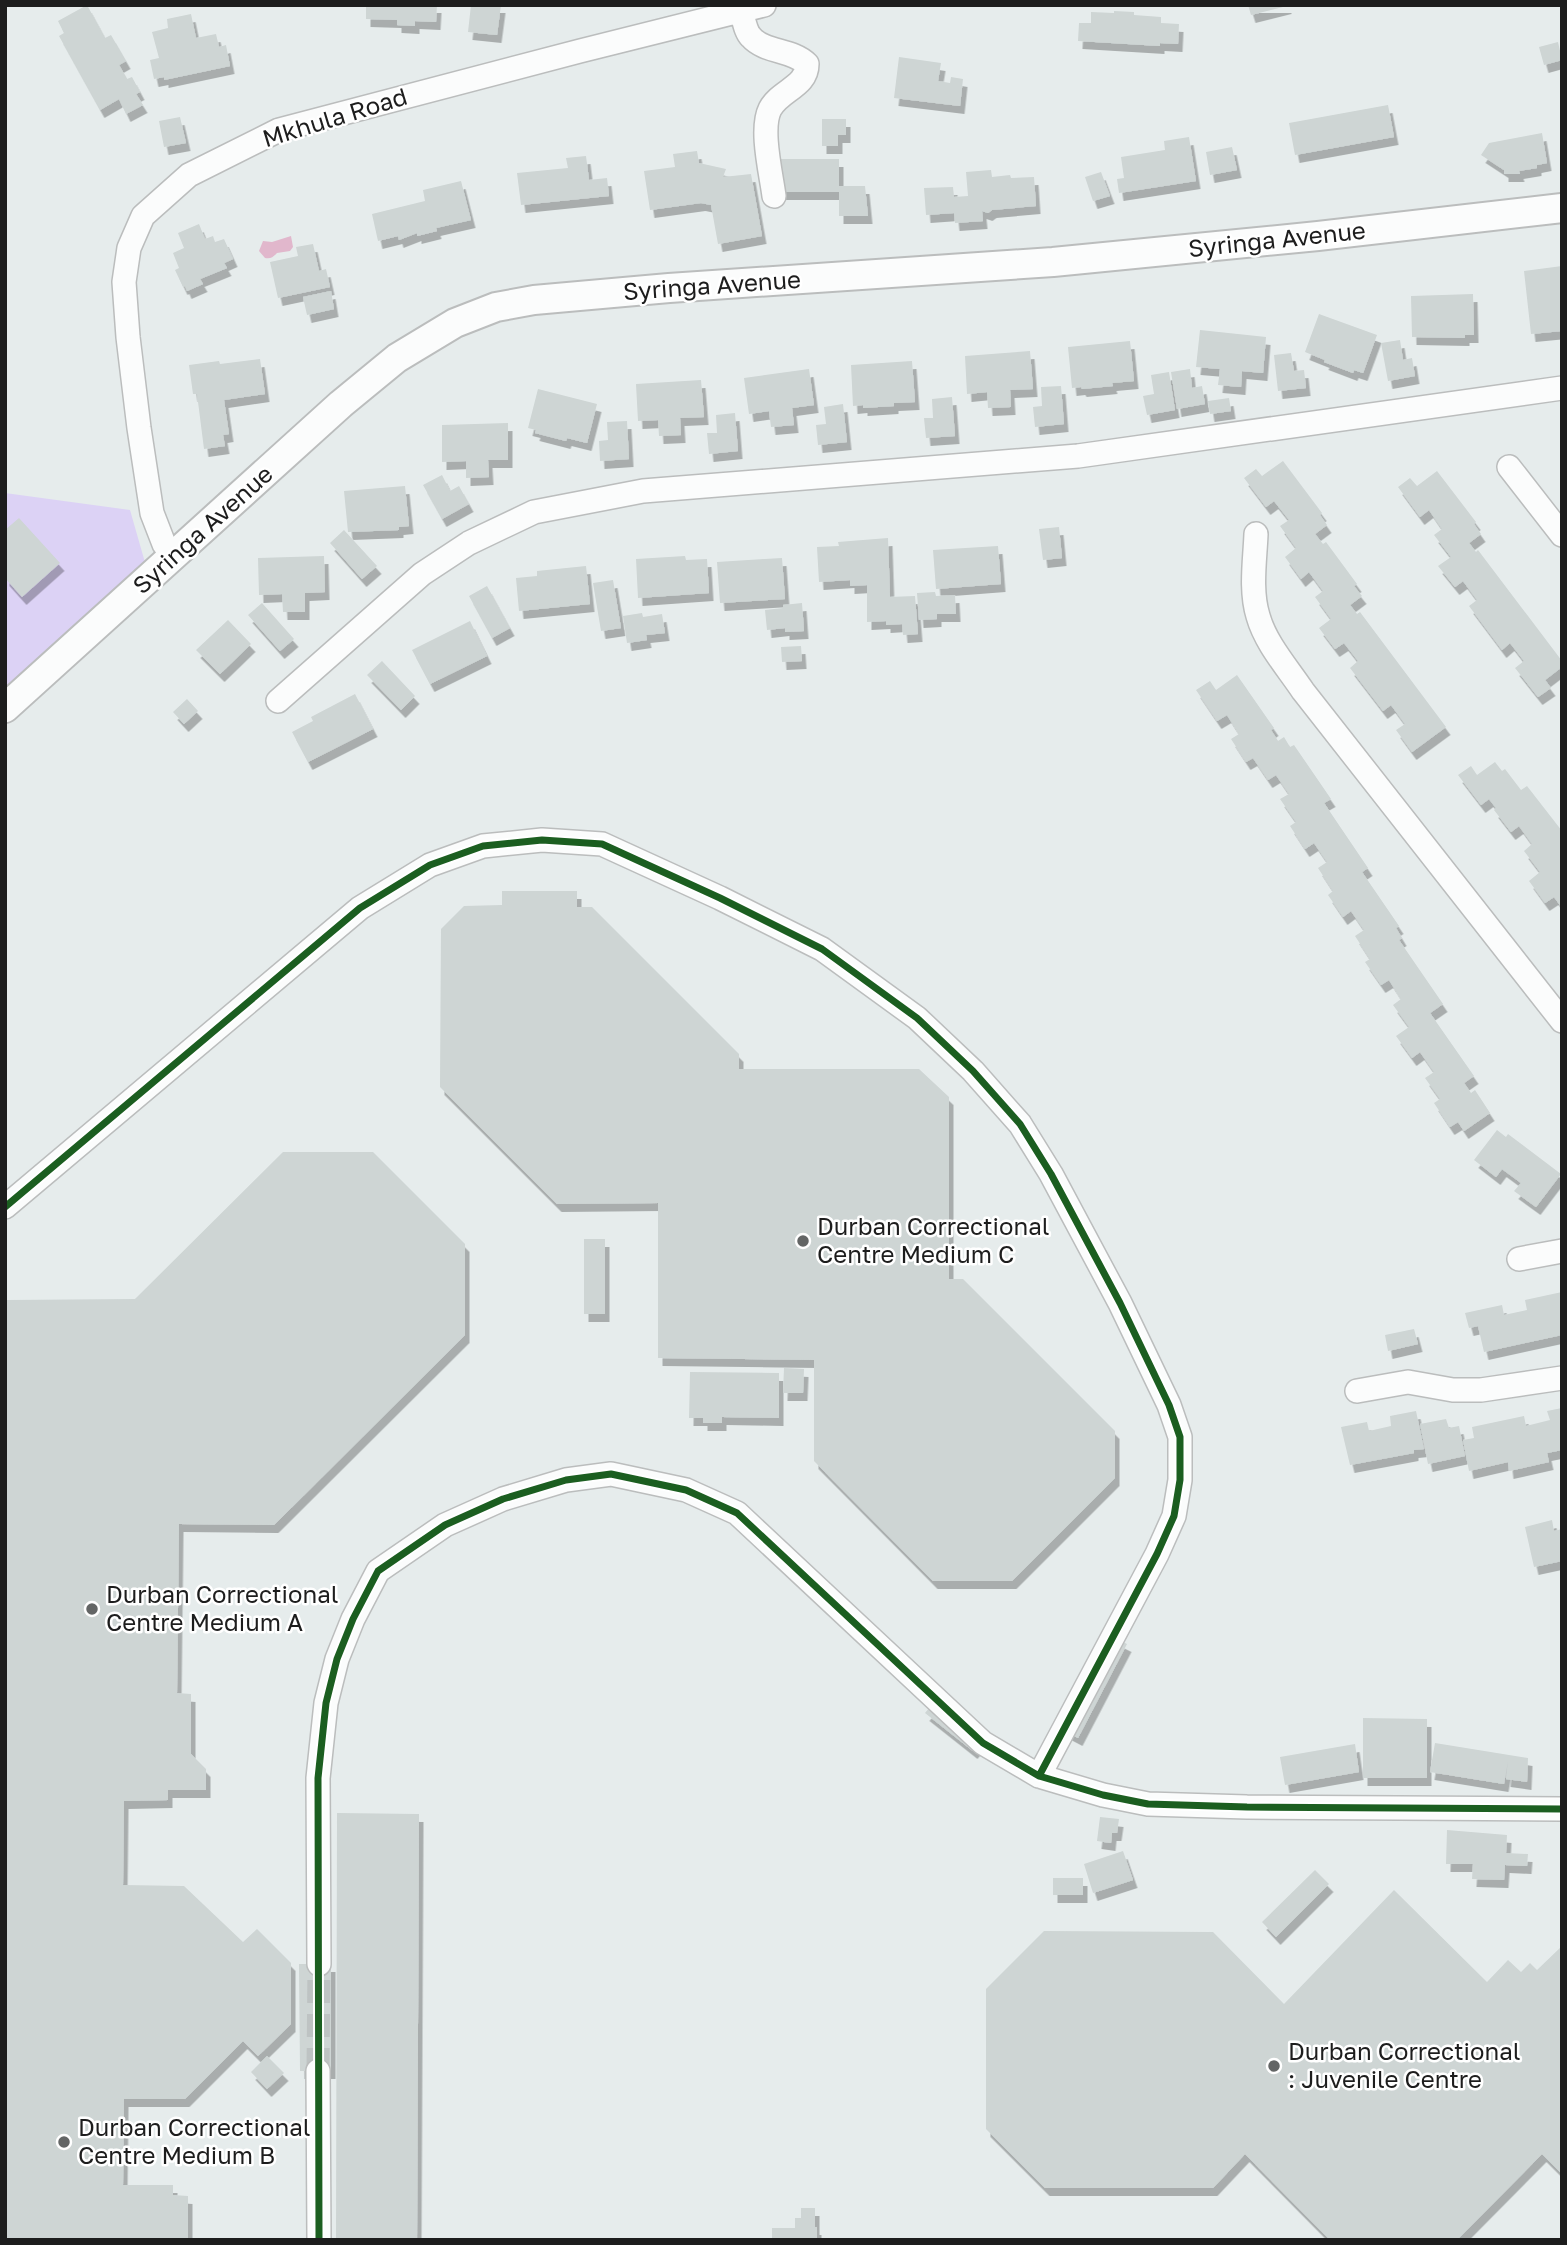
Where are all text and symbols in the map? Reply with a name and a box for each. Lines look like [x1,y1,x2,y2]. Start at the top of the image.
street label: Mkhula Road [259,81,410,152]
street label: Syringa Avenue [1187,215,1367,262]
street label: Syringa Avenue [622,264,802,305]
street label: Syringa Avenue [126,459,278,599]
place label: Durban Correctional Centre Medium C [817,1211,1049,1268]
marker: Durban Correctional Centre Medium C [795,1233,811,1249]
place label: Durban Correctional Centre Medium A [106,1579,338,1636]
marker: Durban Correctional Centre Medium A [84,1601,100,1617]
place label: Durban Correctional : Juvenile Centre [1288,2036,1520,2093]
marker: Durban Correctional : Juvenile Centre [1266,2058,1282,2074]
place label: Durban Correctional Centre Medium B [78,2112,310,2169]
marker: Durban Correctional Centre Medium B [56,2134,72,2150]

